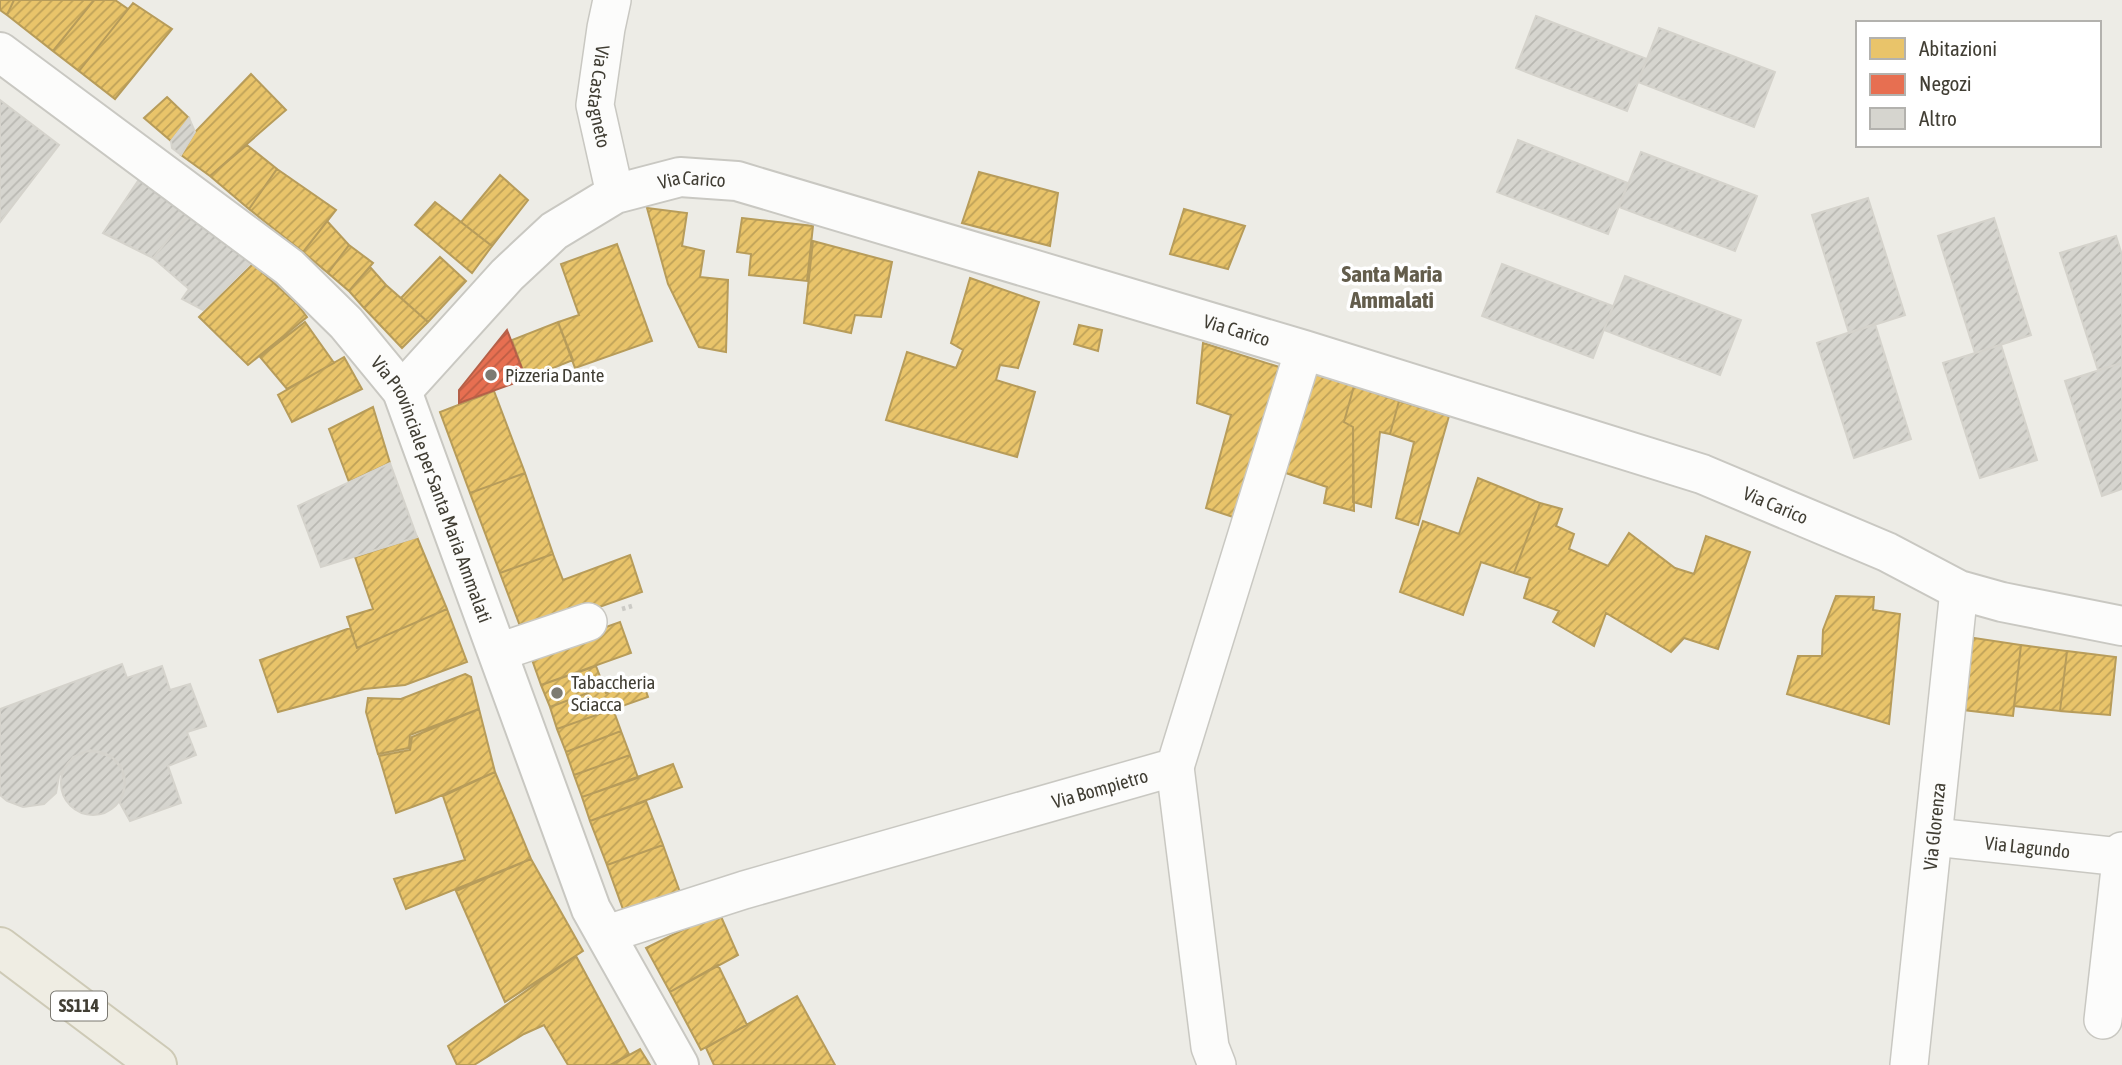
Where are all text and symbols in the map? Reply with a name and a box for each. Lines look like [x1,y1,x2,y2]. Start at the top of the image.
legend [1856,21,2101,147]
text: Abitazioni [1919,36,1997,60]
street label: Via Castagneto [584,44,615,150]
text: Negozi [1919,71,1972,95]
text: Altro [1919,106,1957,130]
street label: Via Carico [655,166,727,193]
district label: Santa Maria Ammalati [1342,261,1443,313]
street label: Via Carico [1201,310,1273,350]
street label: Via Provinciale per Santa Maria Ammalati [367,352,497,626]
place label: Pizzeria Dante [505,364,604,386]
marker: Pizzeria Dante [483,367,499,383]
street label: Via Carico [1740,482,1812,529]
place label: Tabaccheria Sciacca [571,671,655,715]
marker: Tabaccheria Sciacca [549,685,565,701]
street label: Via Bompietro [1049,764,1151,813]
street label: Via Glorenza [1919,781,1950,871]
street label: Via Lagundo [1984,831,2071,862]
road number: SS114 [51,992,107,1021]

